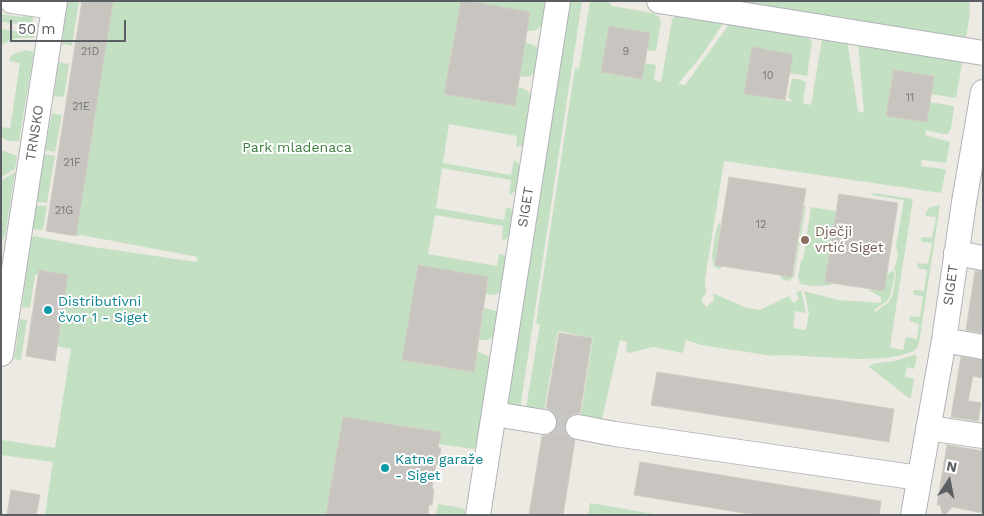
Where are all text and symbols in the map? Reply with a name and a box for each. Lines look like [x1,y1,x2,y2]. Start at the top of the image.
scale bar [12,10,129,42]
text: 50 m [18,20,55,38]
house number: 21D [81,45,99,59]
house number: 9 [623,45,629,59]
house number: 10 [762,69,774,83]
house number: 11 [906,91,914,105]
house number: 21E [72,100,90,114]
street label: TRNSKO [22,104,48,162]
park label: Park mladenaca [242,140,352,156]
house number: 21F [63,156,81,170]
street label: SIGET [515,186,537,228]
house number: 21G [55,204,73,218]
house number: 12 [756,218,766,232]
place label: Dječji vrtić Siget [815,224,884,256]
marker: Dječji vrtić Siget [799,234,811,246]
street label: SIGET [940,264,962,306]
place label: Distributivni čvor 1 - Siget [58,294,148,326]
marker: Distributivni čvor 1 - Siget [42,304,54,316]
place label: Katne garaže - Siget [395,452,483,484]
north arrow [924,456,974,506]
text: N [945,457,958,475]
marker: Katne garaže - Siget [379,462,391,474]

